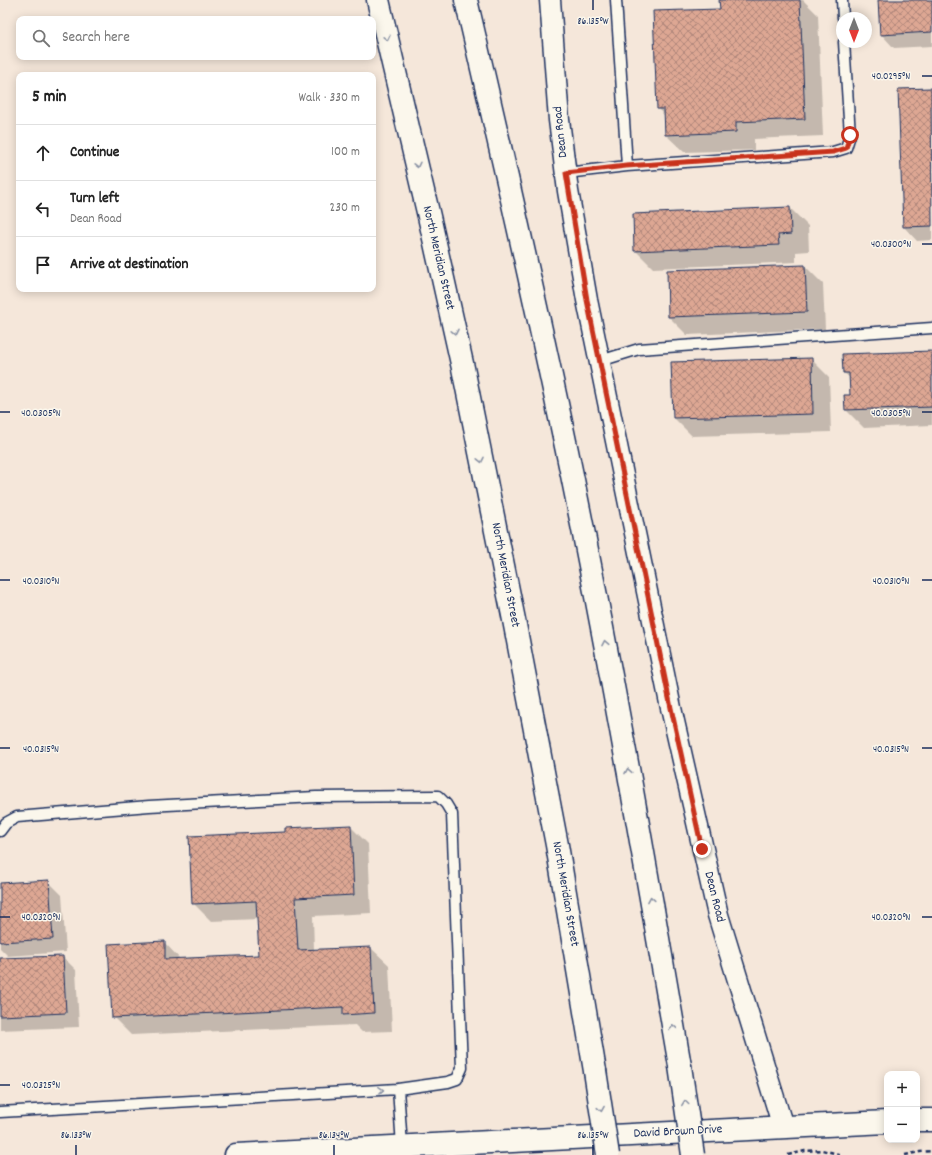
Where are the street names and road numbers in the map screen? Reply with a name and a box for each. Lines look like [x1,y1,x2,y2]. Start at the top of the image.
street label: Dean Road [549,105,573,159]
street label: North Meridian Street [417,204,459,312]
street label: North Meridian Street [486,521,525,629]
street label: North Meridian Street [546,840,584,948]
street label: Dean Road [699,870,729,924]
street label: David Brown Drive [633,1120,723,1144]

